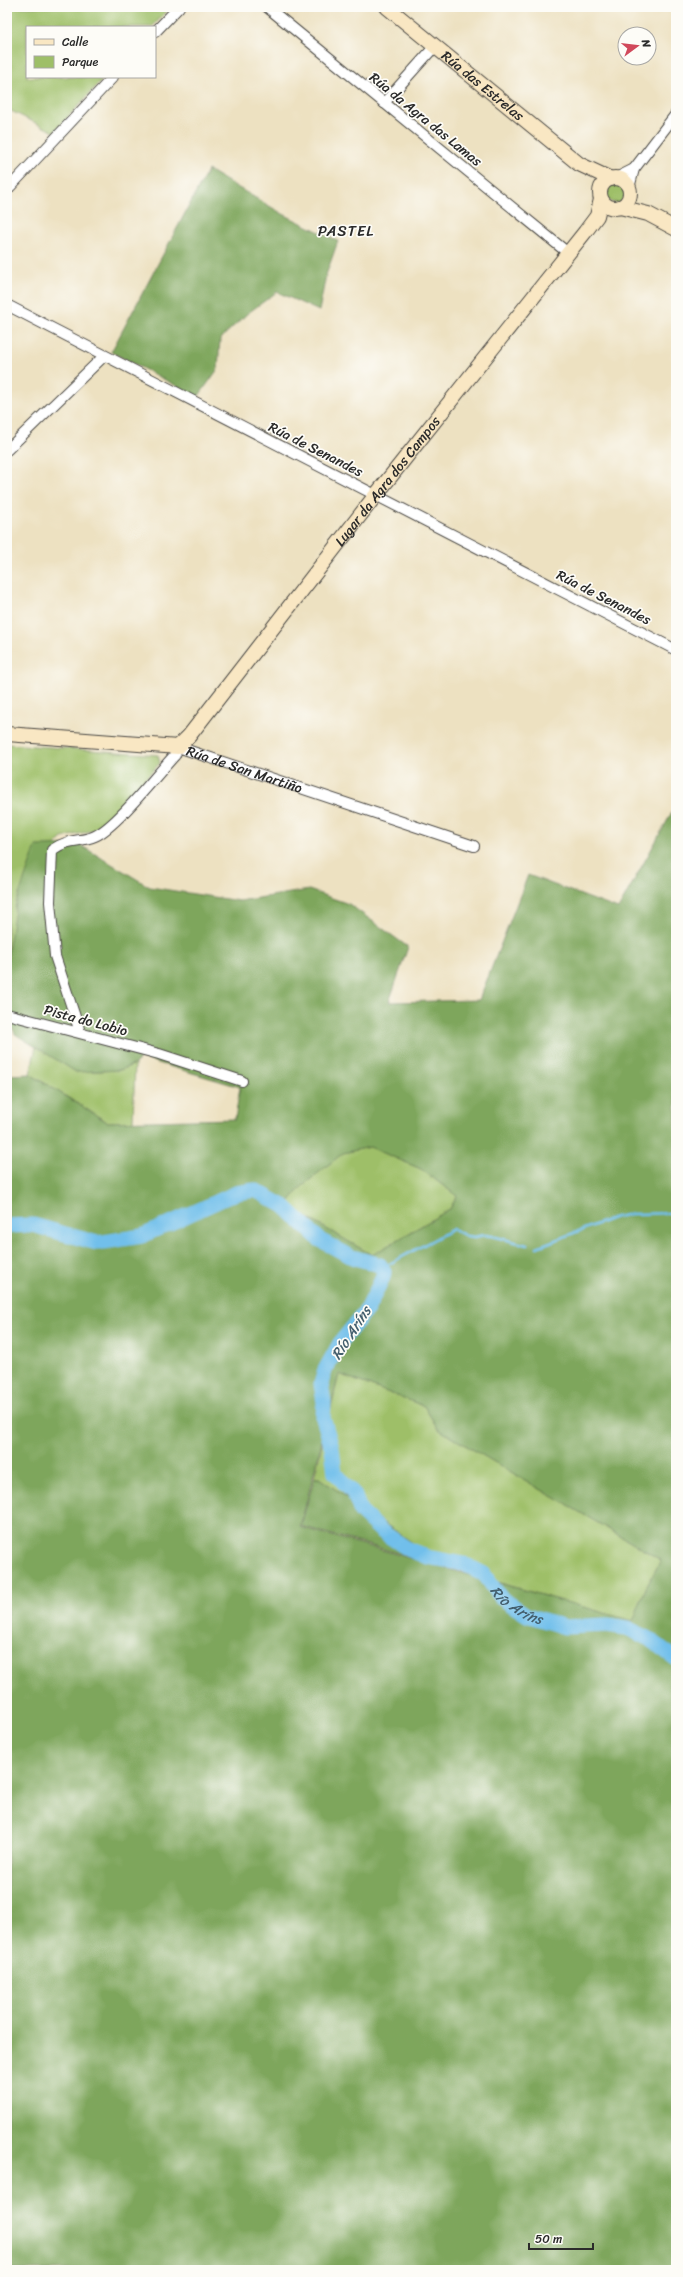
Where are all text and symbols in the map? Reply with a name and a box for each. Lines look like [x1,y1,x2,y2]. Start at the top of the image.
legend [26,26,156,78]
north arrow [617,26,657,66]
text: Calle [62,31,89,53]
text: N [636,36,656,50]
street label: Rúa das Estrelas [436,44,530,128]
text: Parque [62,51,99,73]
street label: Rúa da Agra das Lamas [364,66,488,173]
district label: PASTEL [318,218,374,244]
street label: Lugar da Agra dos Campos [328,410,447,552]
street label: Rúa de Senandes [264,415,368,484]
street label: Rúa de Senandes [552,563,656,632]
street label: Rúa de San Martiño [183,739,306,801]
street label: Pista do Lobio [41,997,131,1044]
water label: Río Aríns [324,1300,379,1365]
water label: Río Aríns [483,1580,547,1633]
scale bar [529,2225,593,2251]
text: 50 m [535,2228,562,2250]

